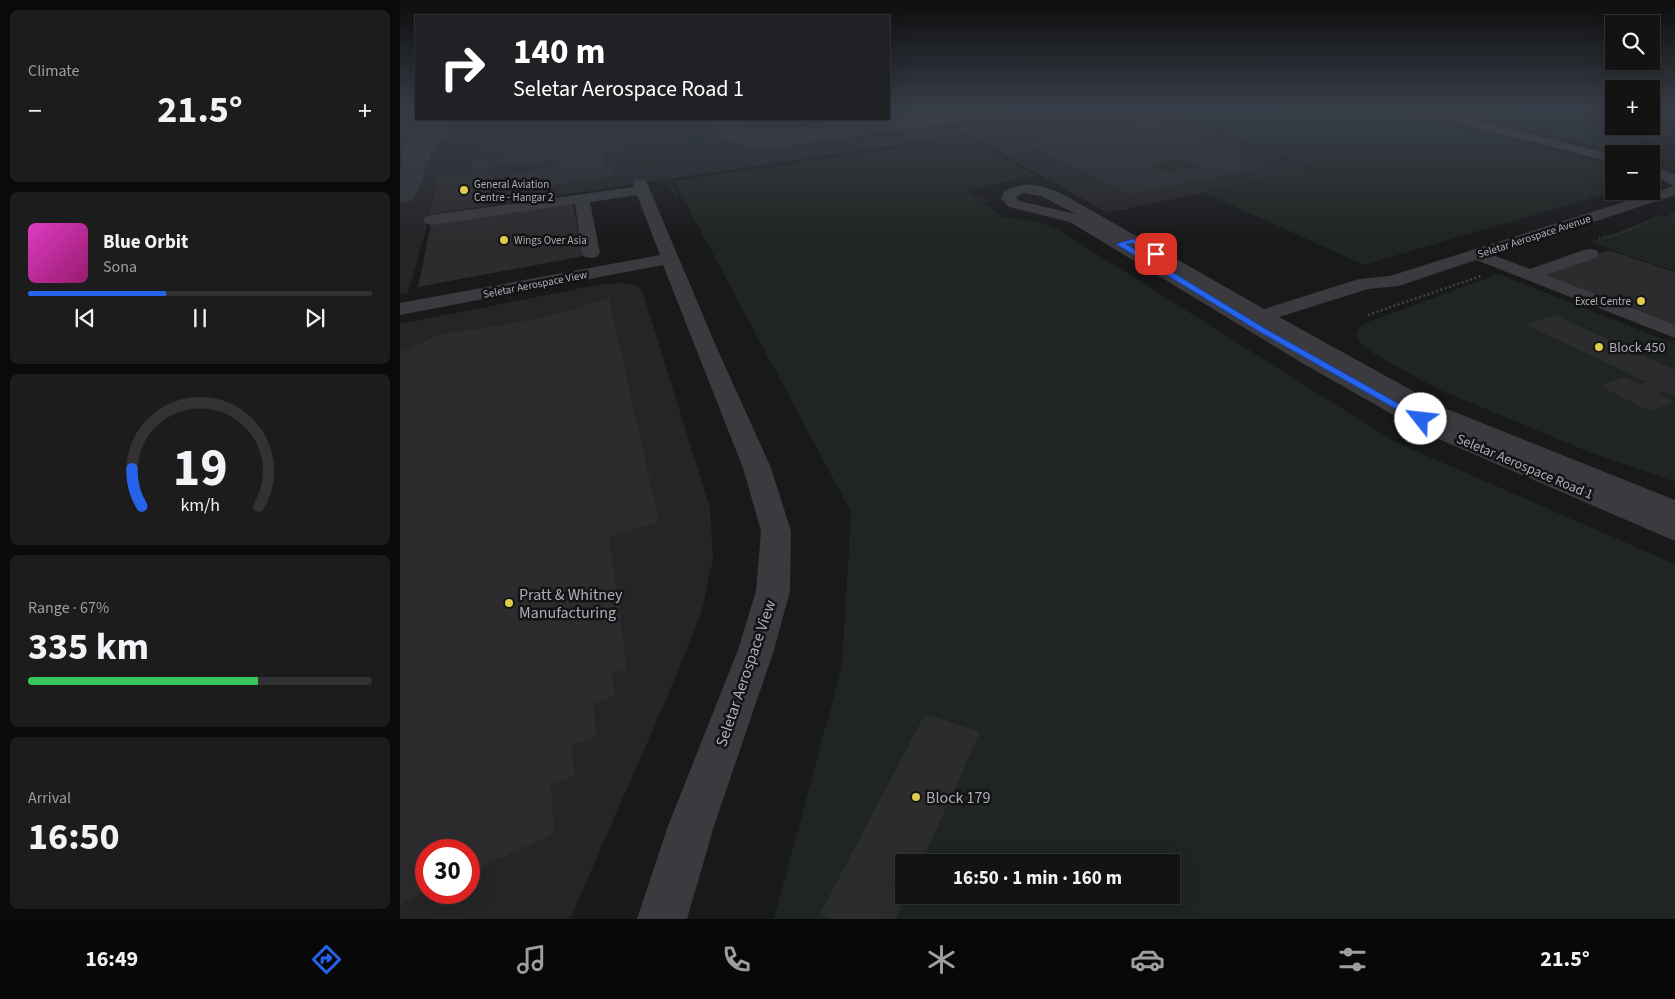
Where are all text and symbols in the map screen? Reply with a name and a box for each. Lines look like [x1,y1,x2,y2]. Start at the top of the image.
map controls [1605,15,1660,200]
button: search [1605,15,1660,70]
text: 140 m [513,27,605,77]
icon: right [430,35,495,100]
text: Climate [28,60,79,82]
text: Seletar Aerospace Road 1 [513,73,744,105]
button: + [1605,80,1660,135]
text: 21.5° [157,83,243,137]
text: − [28,91,42,131]
text: + [358,91,372,131]
button: − [1605,145,1660,200]
place label: General Aviation Centre - Hangar 2 [474,177,554,205]
marker: General Aviation Centre - Hangar 2 [458,184,470,196]
street label: Seletar Aerospace Avenue [1476,211,1593,262]
text: Blue Orbit [103,229,188,256]
place label: Wings Over Asia [514,233,587,248]
pin [1135,233,1177,275]
marker: Wings Over Asia [498,234,510,246]
icon: arrive [1142,240,1170,268]
text: Sona [103,256,137,278]
street label: Seletar Aerospace View [482,267,589,302]
place label: Excel Centre [1575,294,1632,309]
marker: Excel Centre [1635,295,1647,307]
icon: previous [71,304,99,332]
icon: pause [186,304,214,332]
icon: next [301,304,329,332]
place label: Block 450 [1609,338,1665,358]
marker: Block 450 [1593,341,1605,353]
position arrow [1394,392,1446,444]
street label: Seletar Aerospace Road 1 [1453,429,1596,505]
text: 19 [173,432,227,506]
text: km/h [180,493,220,518]
place label: Pratt & Whitney Manufacturing [519,584,623,624]
street label: Seletar Aerospace View [710,596,782,750]
text: Range · 67% [28,597,109,619]
marker: Pratt & Whitney Manufacturing [503,597,515,609]
text: 335 km [28,620,149,674]
text: Arrival [28,787,71,809]
place label: Block 179 [926,787,990,809]
marker: Block 179 [910,791,922,803]
text: 16:50 [28,810,120,864]
speed limit sign: 30 [415,839,480,904]
text: 16:50 · 1 min · 160 m [953,865,1122,892]
icon: directions [309,942,344,977]
icon: music [514,942,549,977]
icon: phone [719,942,754,977]
icon: climate [924,942,959,977]
icon: car [1130,942,1165,977]
icon: filters [1335,942,1370,977]
text: 16:49 [85,943,138,975]
text: 21.5° [1540,943,1590,975]

